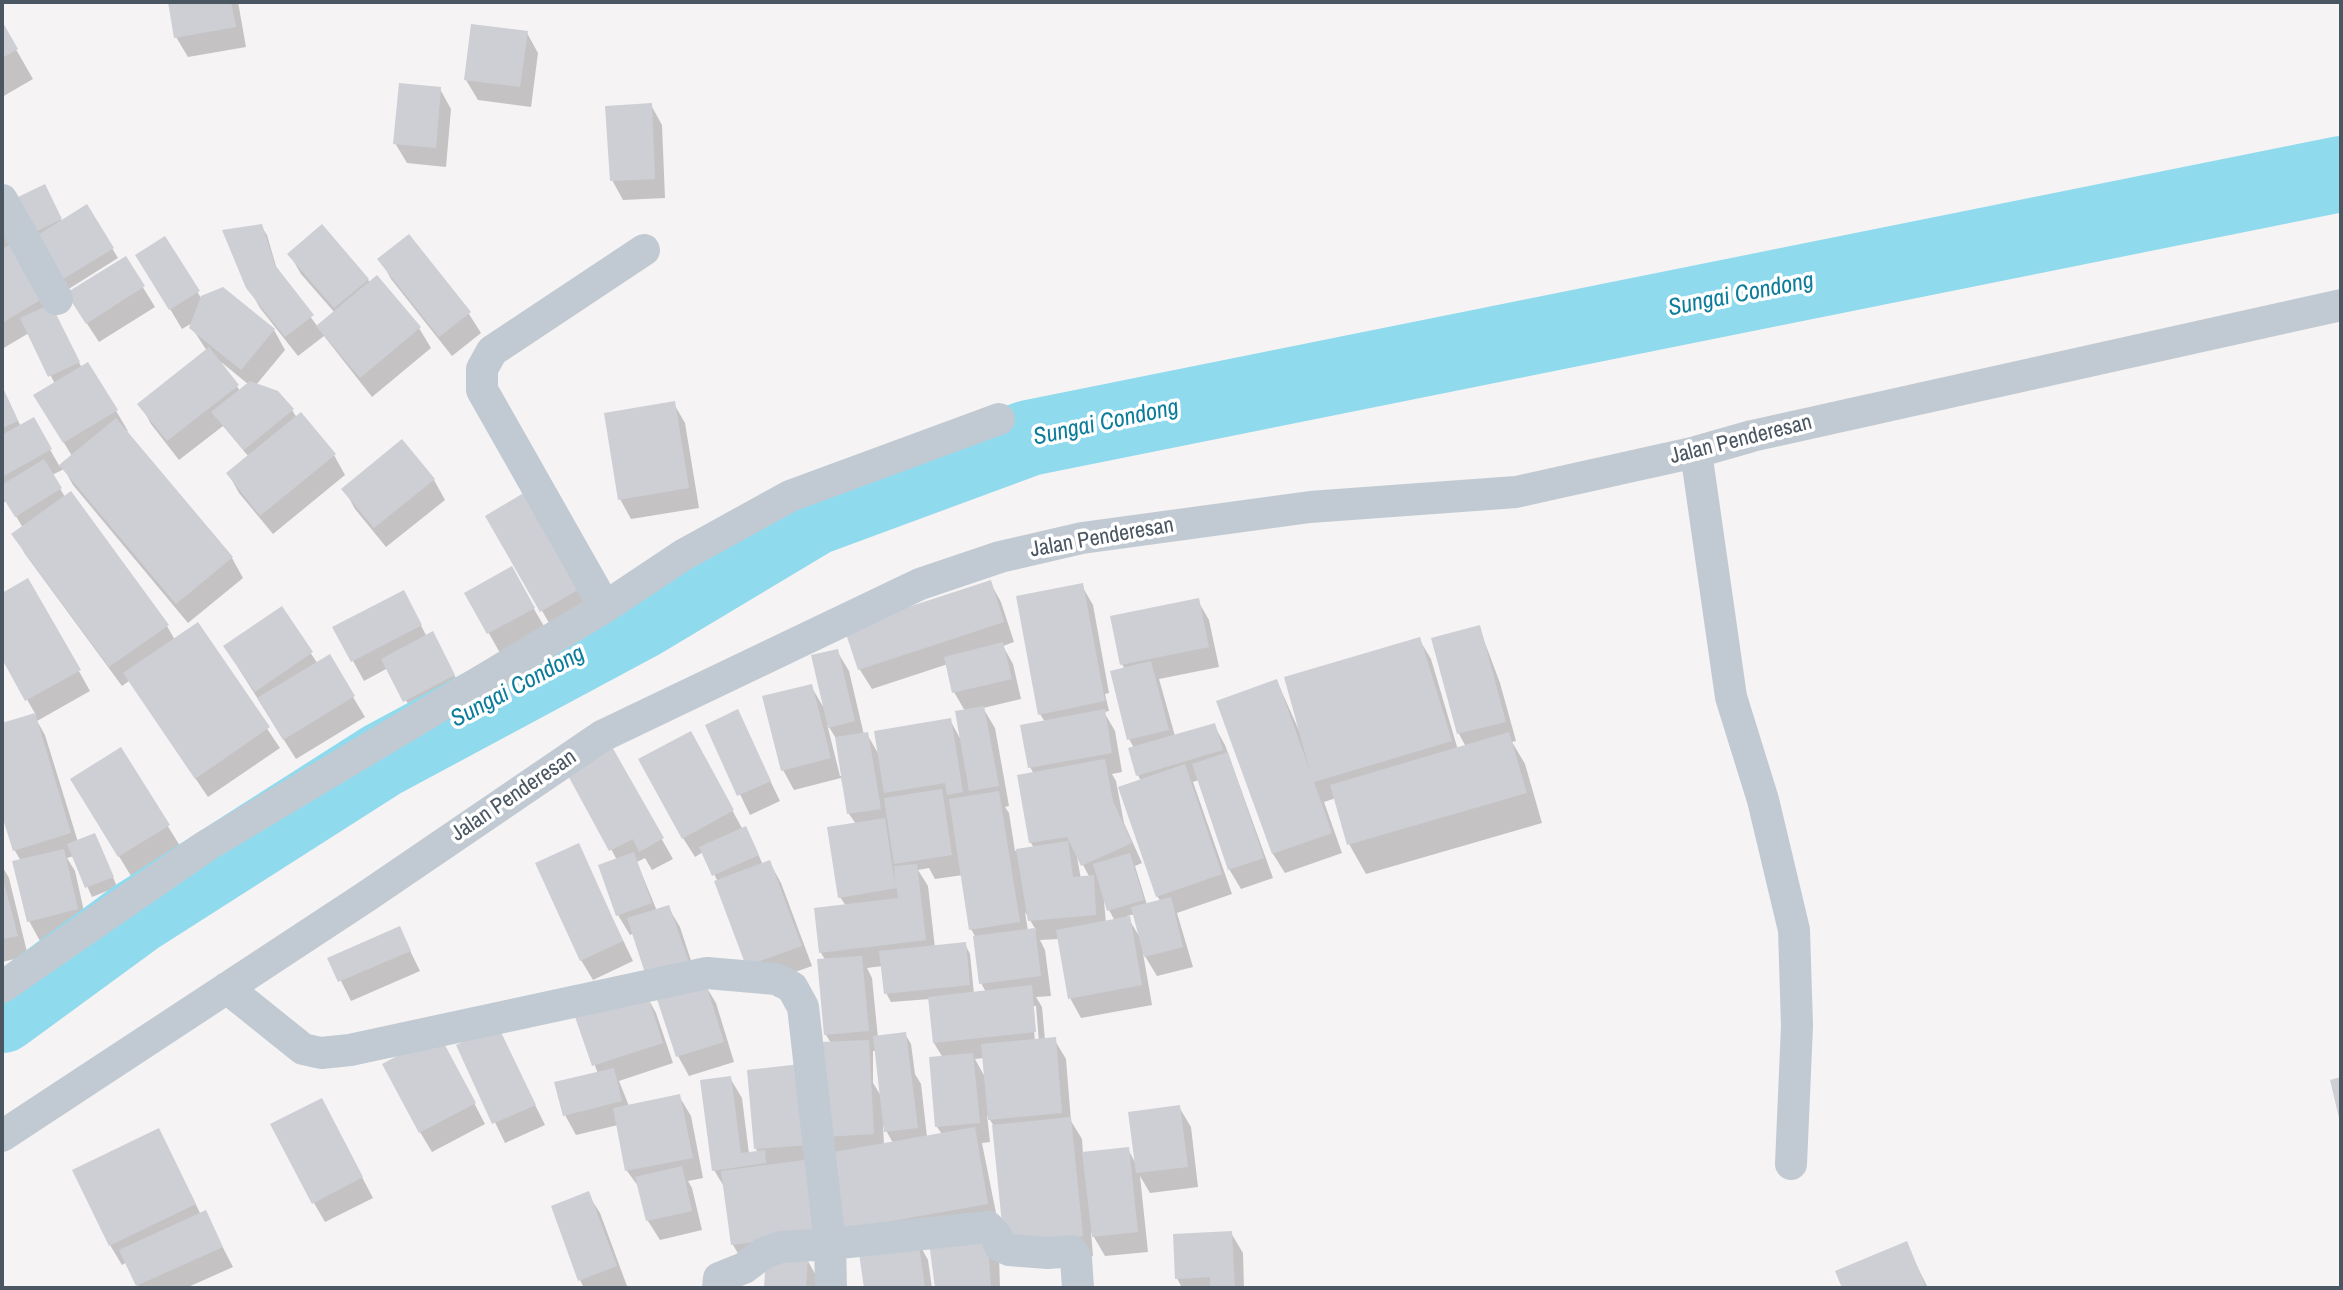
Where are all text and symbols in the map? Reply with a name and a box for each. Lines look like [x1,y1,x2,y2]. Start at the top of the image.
water label: Sungai Condong [1666,267,1816,323]
water label: Sungai Condong [1031,394,1181,452]
street label: Jalan Penderesan [1667,410,1815,470]
street label: Jalan Penderesan [1028,512,1176,564]
water label: Sungai Condong [446,640,590,734]
street label: Jalan Penderesan [446,744,582,848]

